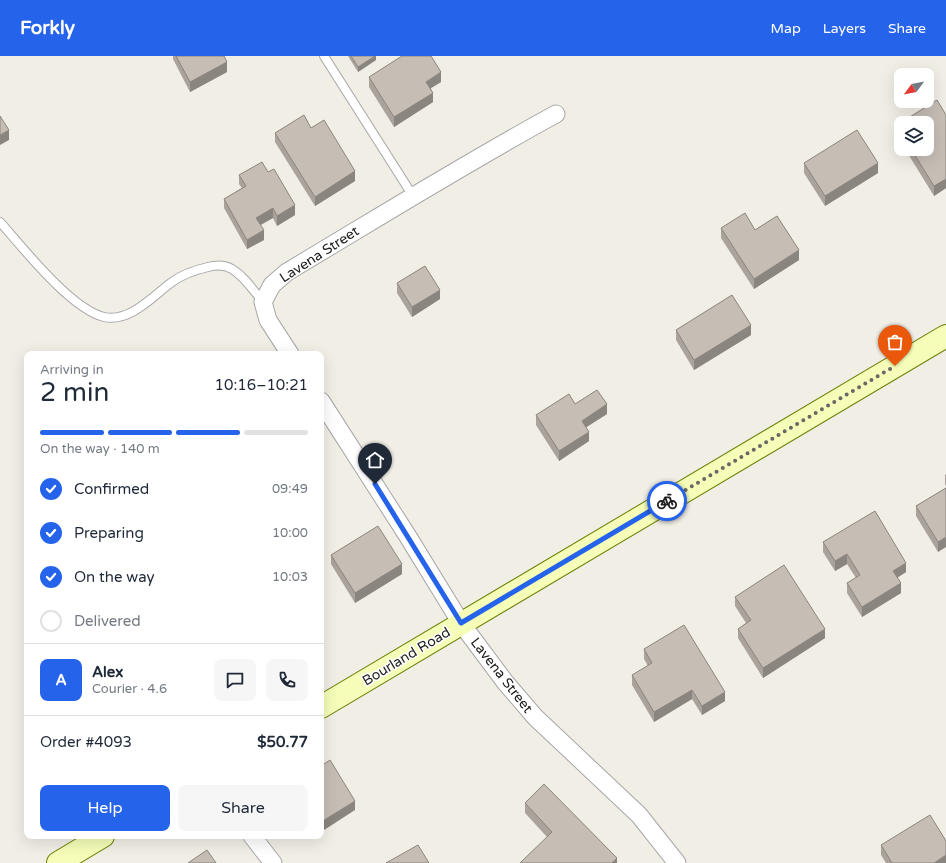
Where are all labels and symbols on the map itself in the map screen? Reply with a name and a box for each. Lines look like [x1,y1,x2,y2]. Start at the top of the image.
north arrow [894,68,934,108]
street label: Lavena Street [276,222,363,286]
pin [878,325,912,366]
pin [358,443,392,484]
courier [647,481,687,521]
street label: Bourland Road [359,623,453,689]
street label: Lavena Street [467,634,537,717]

